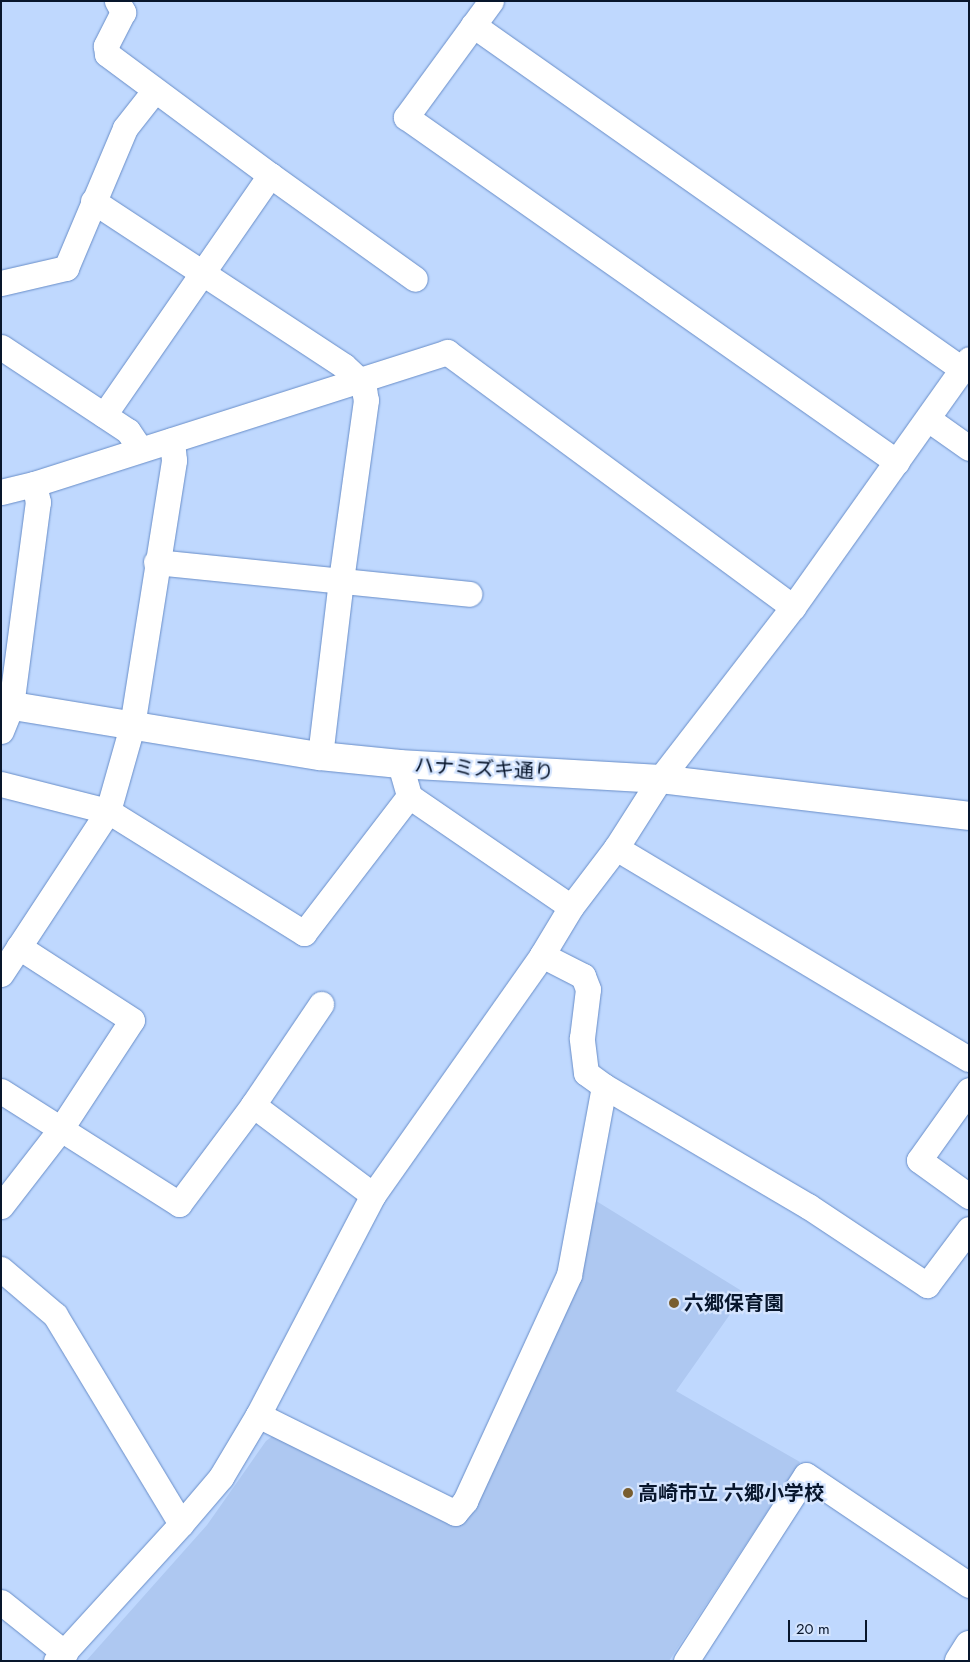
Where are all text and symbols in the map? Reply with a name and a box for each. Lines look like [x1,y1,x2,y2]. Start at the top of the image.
street label: ハナミズキ通り [413,753,555,785]
place label: 六郷保育園 [684,1291,784,1315]
marker: 六郷保育園 [668,1297,680,1309]
place label: 高崎市立 六郷小学校 [638,1481,824,1505]
marker: 高崎市立 六郷小学校 [622,1487,634,1499]
scale bar [790,1610,869,1642]
text: 20 m [796,1618,830,1640]

